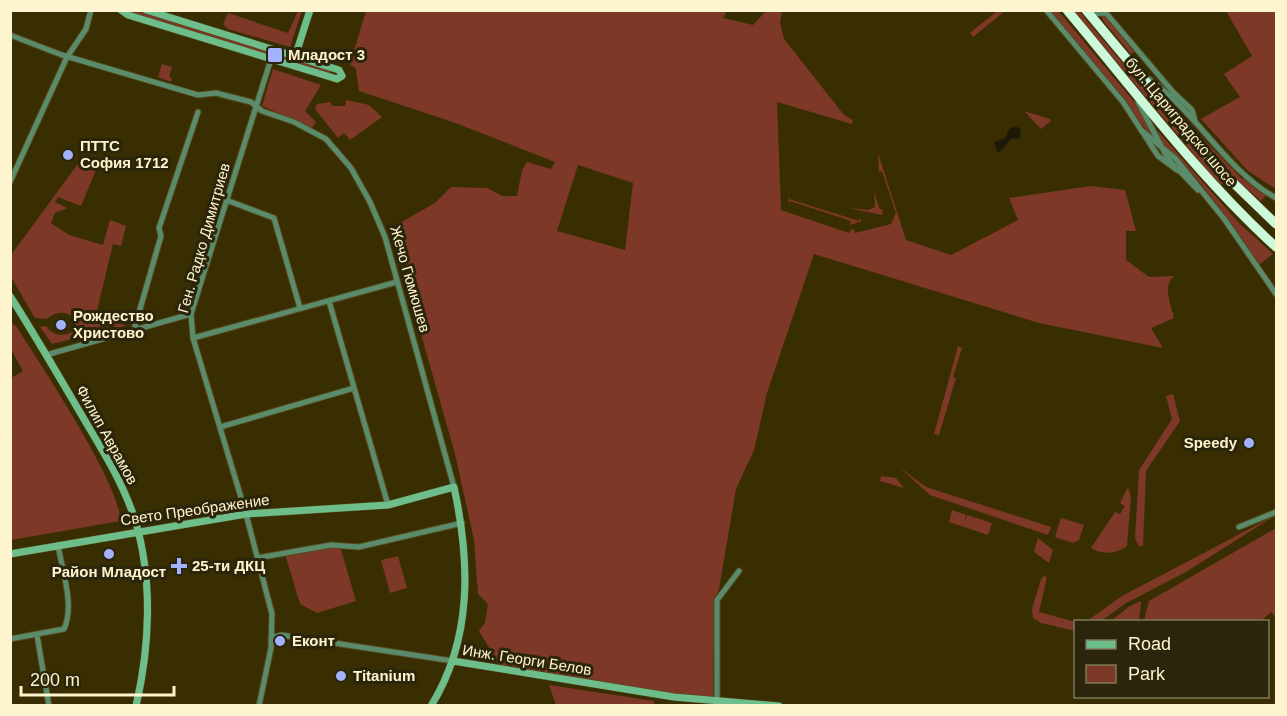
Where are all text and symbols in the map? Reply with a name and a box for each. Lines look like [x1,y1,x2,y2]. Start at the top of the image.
marker: Младост 3 [266,46,284,64]
place label: Младост 3 [288,46,365,63]
street label: бул. Цариградско шосе [1123,54,1240,190]
place label: ПТТС София 1712 [80,137,169,171]
marker: ПТТС София 1712 [61,148,75,162]
street label: Ген. Радко Димитриев [174,161,233,315]
street label: Жечо Гюмюшев [387,224,434,334]
place label: Рождество Христово [73,307,154,341]
marker: Рождество Христово [54,318,68,332]
street label: Филип Аврамов [73,382,142,487]
place label: Speedy [1184,434,1238,451]
marker: Speedy [1242,436,1256,450]
street label: Свето Преображение [119,491,270,528]
marker: Район Младост [102,547,116,561]
marker: 25-ти ДКЦ [170,557,188,575]
place label: 25-ти ДКЦ [192,557,265,574]
place label: Район Младост [52,563,166,580]
legend [1074,620,1269,698]
place label: Еконт [292,632,335,649]
marker: Еконт [273,634,287,648]
text: Road [1128,634,1171,654]
street label: Инж. Георги Белов [461,641,593,678]
scale bar [21,659,174,697]
text: Park [1128,664,1166,684]
place label: Titanium [353,667,415,684]
marker: Titanium [334,669,348,683]
text: 200 m [30,670,80,690]

